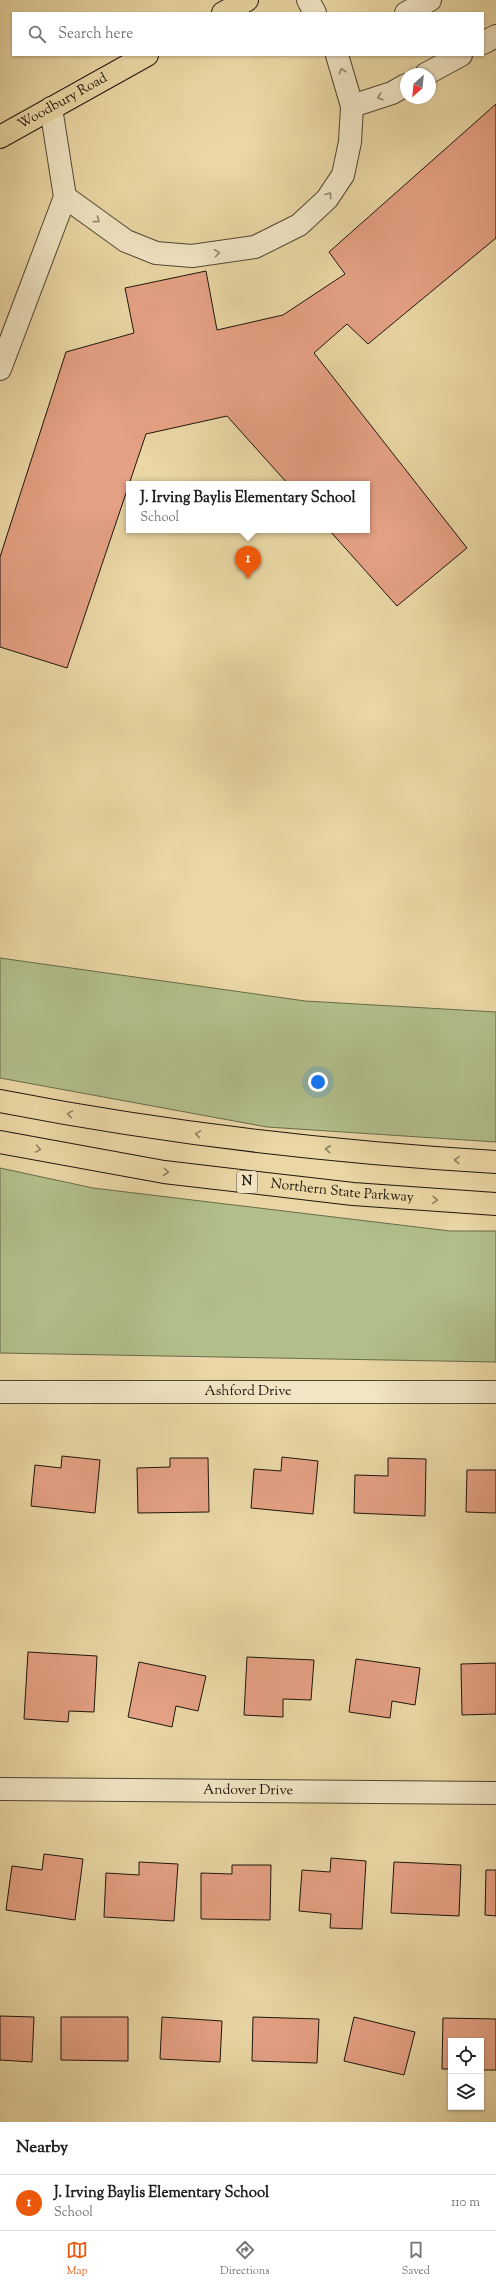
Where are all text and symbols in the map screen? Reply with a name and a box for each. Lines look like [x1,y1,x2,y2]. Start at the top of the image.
search box [12,12,484,56]
icon: search [26,23,48,45]
text: Search here [58,24,133,45]
one-way arrow [338,68,347,75]
north arrow [400,68,436,104]
street label: Woodbury Road [14,69,111,135]
one-way arrow [376,92,383,101]
one-way arrow [325,192,332,199]
one-way arrow [93,215,100,223]
one-way arrow [214,249,220,258]
popup [126,481,370,533]
text: J. Irving Baylis Elementary School [140,488,356,509]
text: School [140,509,179,527]
pin: 1 [235,546,261,579]
your location [308,1072,328,1092]
one-way arrow [67,1110,73,1119]
one-way arrow [195,1130,202,1139]
one-way arrow [35,1145,41,1153]
one-way arrow [324,1145,331,1154]
one-way arrow [454,1155,460,1164]
one-way arrow [163,1167,169,1176]
road number: N [237,1171,257,1193]
street label: Northern State Parkway [269,1174,415,1208]
one-way arrow [432,1195,438,1204]
street label: Ashford Drive [204,1382,292,1402]
street label: Andover Drive [203,1781,293,1801]
map controls [448,2038,484,2110]
button: locate [448,2038,484,2074]
button: layers [448,2074,484,2110]
text: Nearby [16,2136,68,2160]
text: J. Irving Baylis Elementary School [54,2183,269,2204]
text: 1 [27,2194,31,2212]
text: 110 m [451,2194,480,2212]
text: School [54,2204,93,2222]
tab: Map [66,2239,88,2279]
tab: Directions [220,2239,270,2279]
tab: Saved [402,2239,430,2279]

